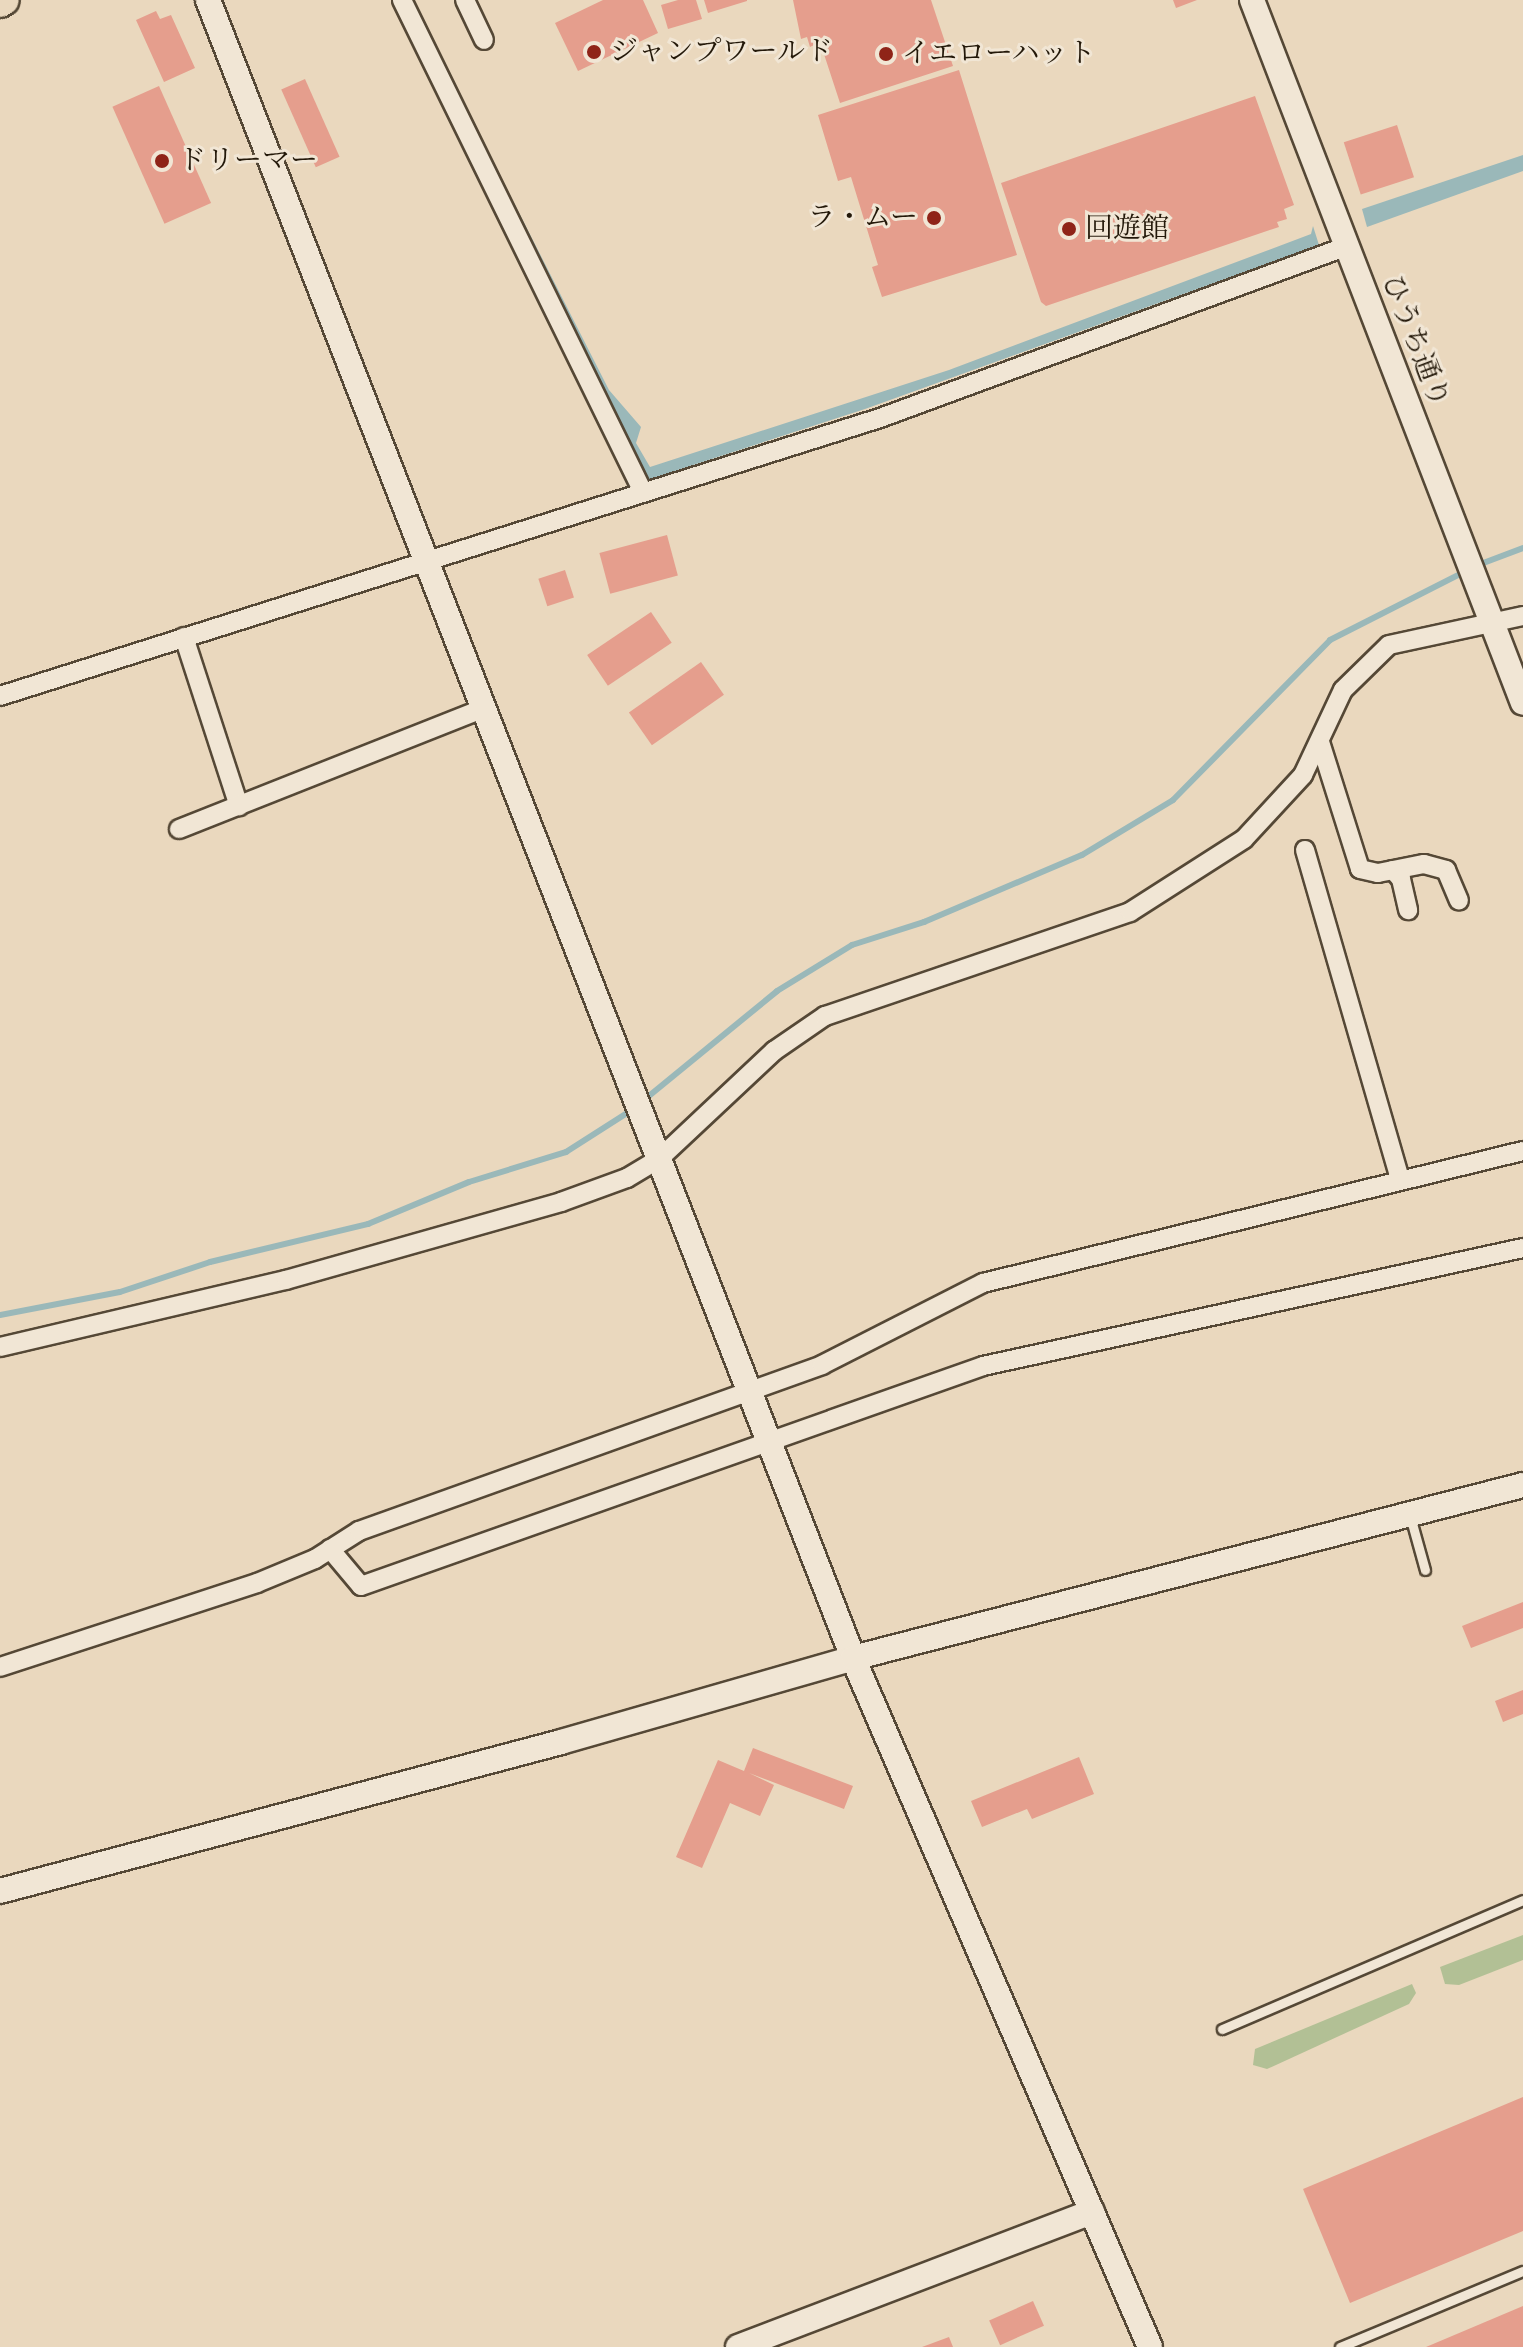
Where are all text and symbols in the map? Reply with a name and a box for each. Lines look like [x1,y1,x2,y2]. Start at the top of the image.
place label: ジャンプワールド [610,35,834,69]
place label: イエローハット [902,37,1098,71]
marker: ジャンプワールド [585,43,603,61]
marker: イエローハット [877,45,895,63]
place label: ドリーマー [178,144,318,178]
marker: ドリーマー [153,152,171,170]
place label: ラ・ムー [807,201,918,235]
marker: ラ・ムー [925,209,943,227]
place label: 回遊館 [1085,212,1169,246]
marker: 回遊館 [1060,220,1078,238]
street label: ひうち通り [1374,270,1456,412]

